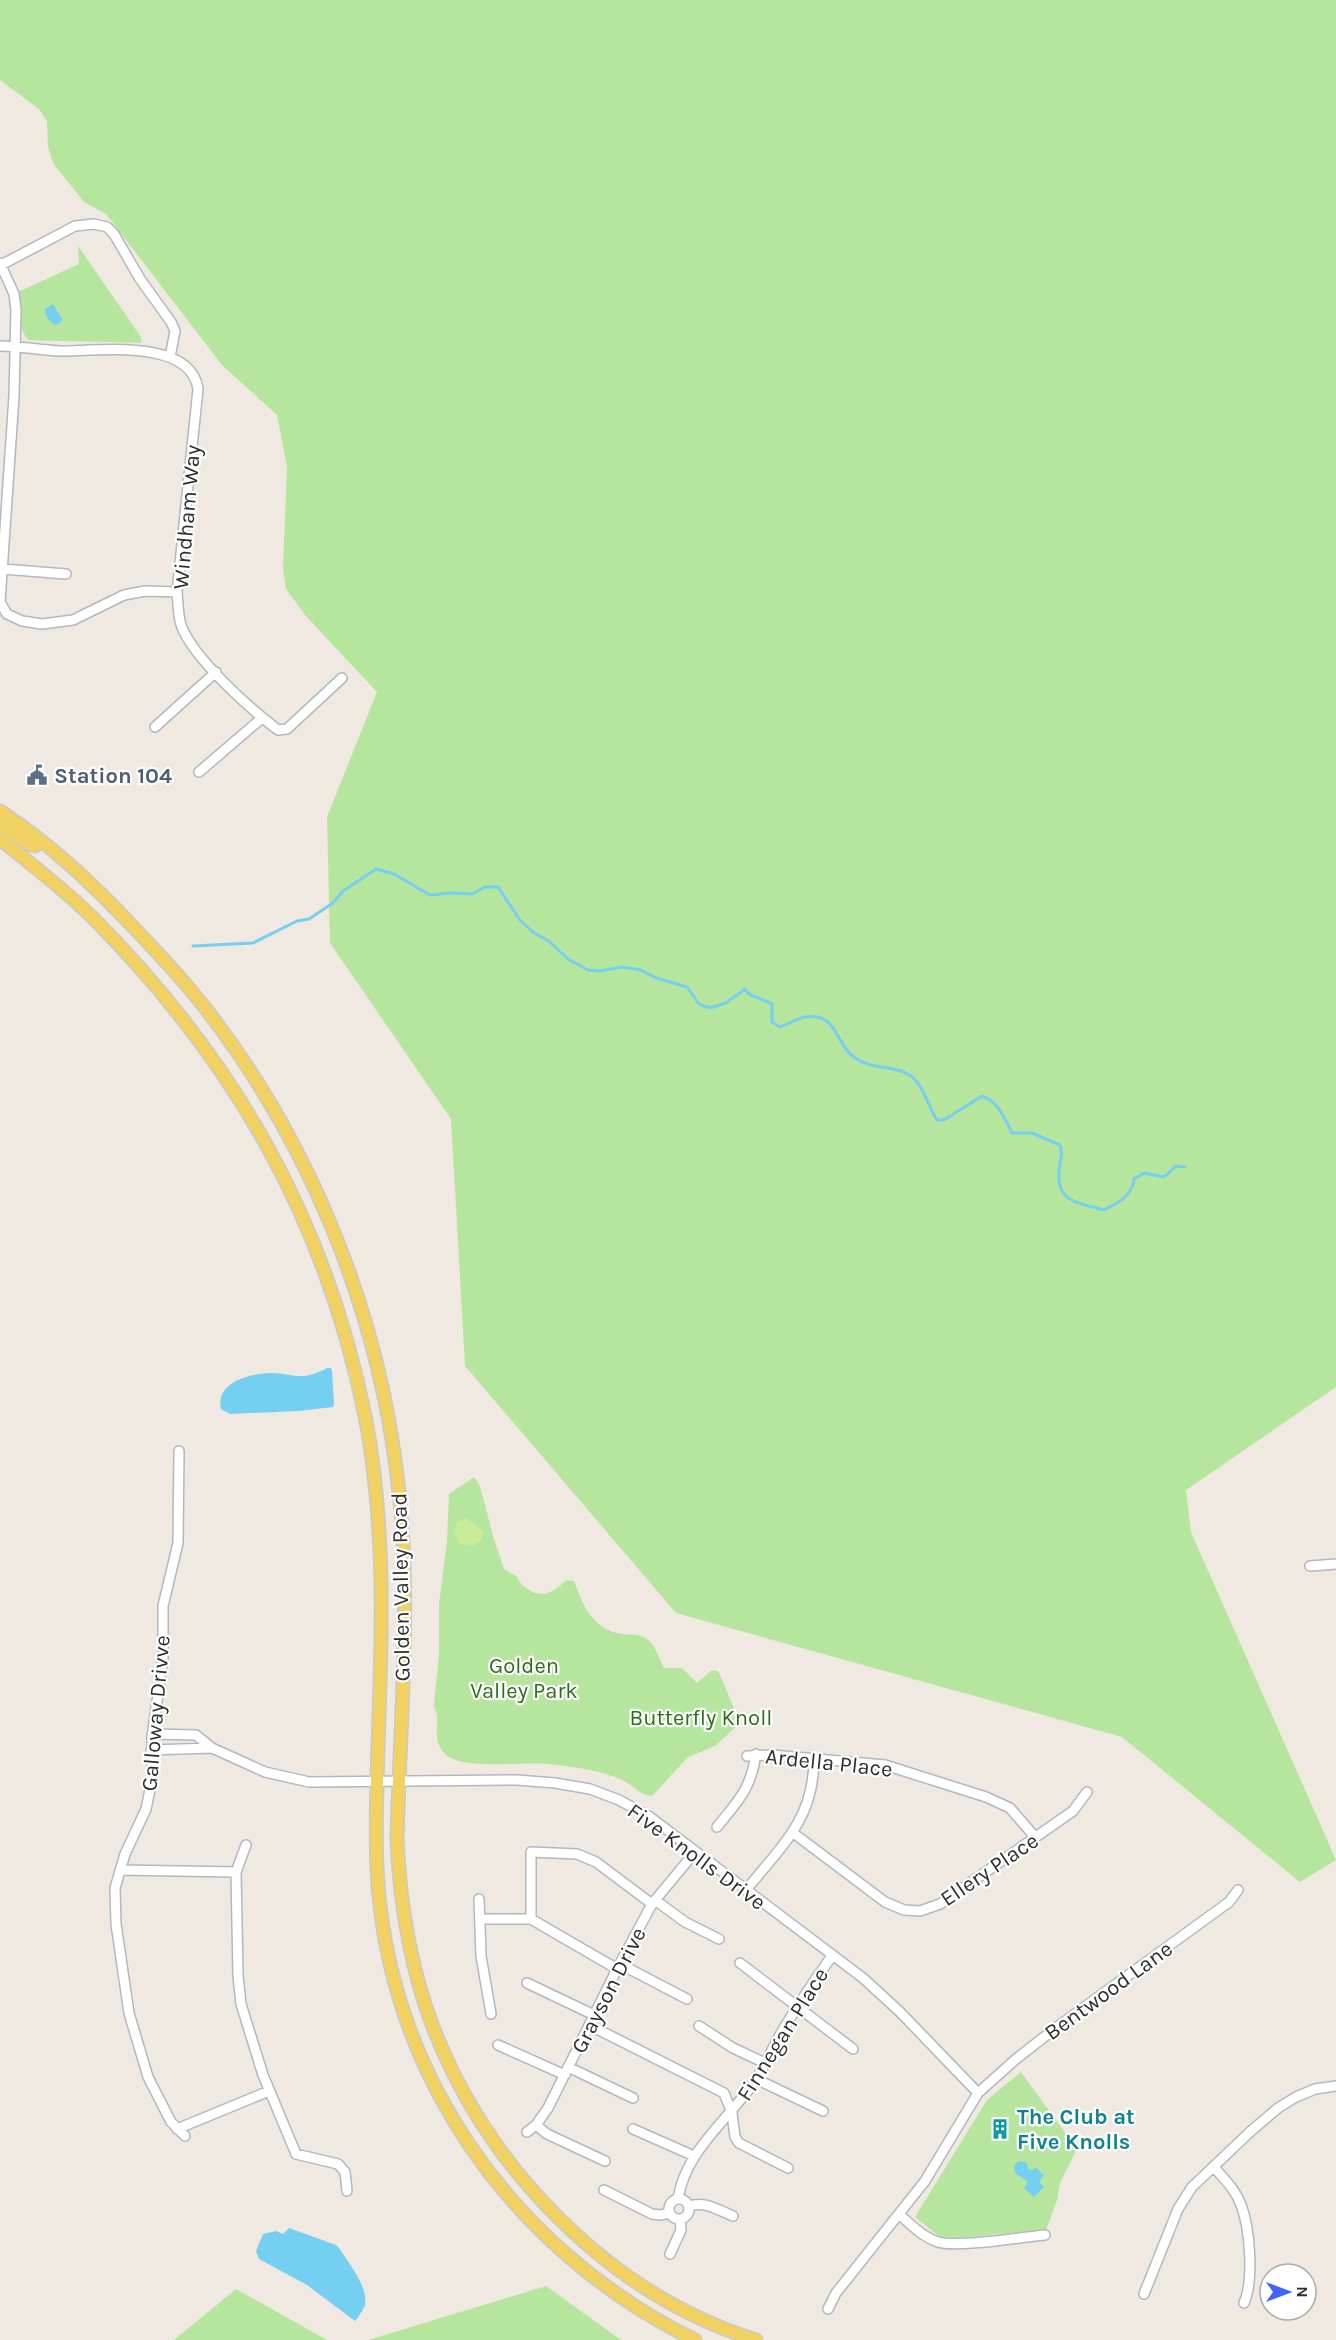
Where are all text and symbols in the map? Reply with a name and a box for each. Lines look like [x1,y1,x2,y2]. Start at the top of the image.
street label: Windham Way [168,444,206,590]
public building icon: Station 104 [25,763,49,787]
place label: Station 104 [54,763,172,789]
street label: Golden Valley Road [386,1492,416,1682]
street label: Galloway Drivve [136,1634,176,1792]
park label: Golden Valley Park [470,1653,578,1704]
park label: Butterfly Knoll [630,1705,772,1731]
street label: Ardella Place [764,1743,894,1783]
street label: Five Knolls Drive [622,1798,771,1916]
street label: Ellery Place [936,1828,1043,1912]
street label: Grayson Drive [566,1923,652,2058]
street label: Bentwood Lane [1040,1936,1178,2046]
street label: Finnegan Place [732,1963,834,2106]
place label: The Club at Five Knolls [1017,2104,1135,2155]
building icon: The Club at Five Knolls [988,2117,1012,2141]
north arrow [1258,2262,1318,2322]
text: N [1293,2286,1312,2298]

